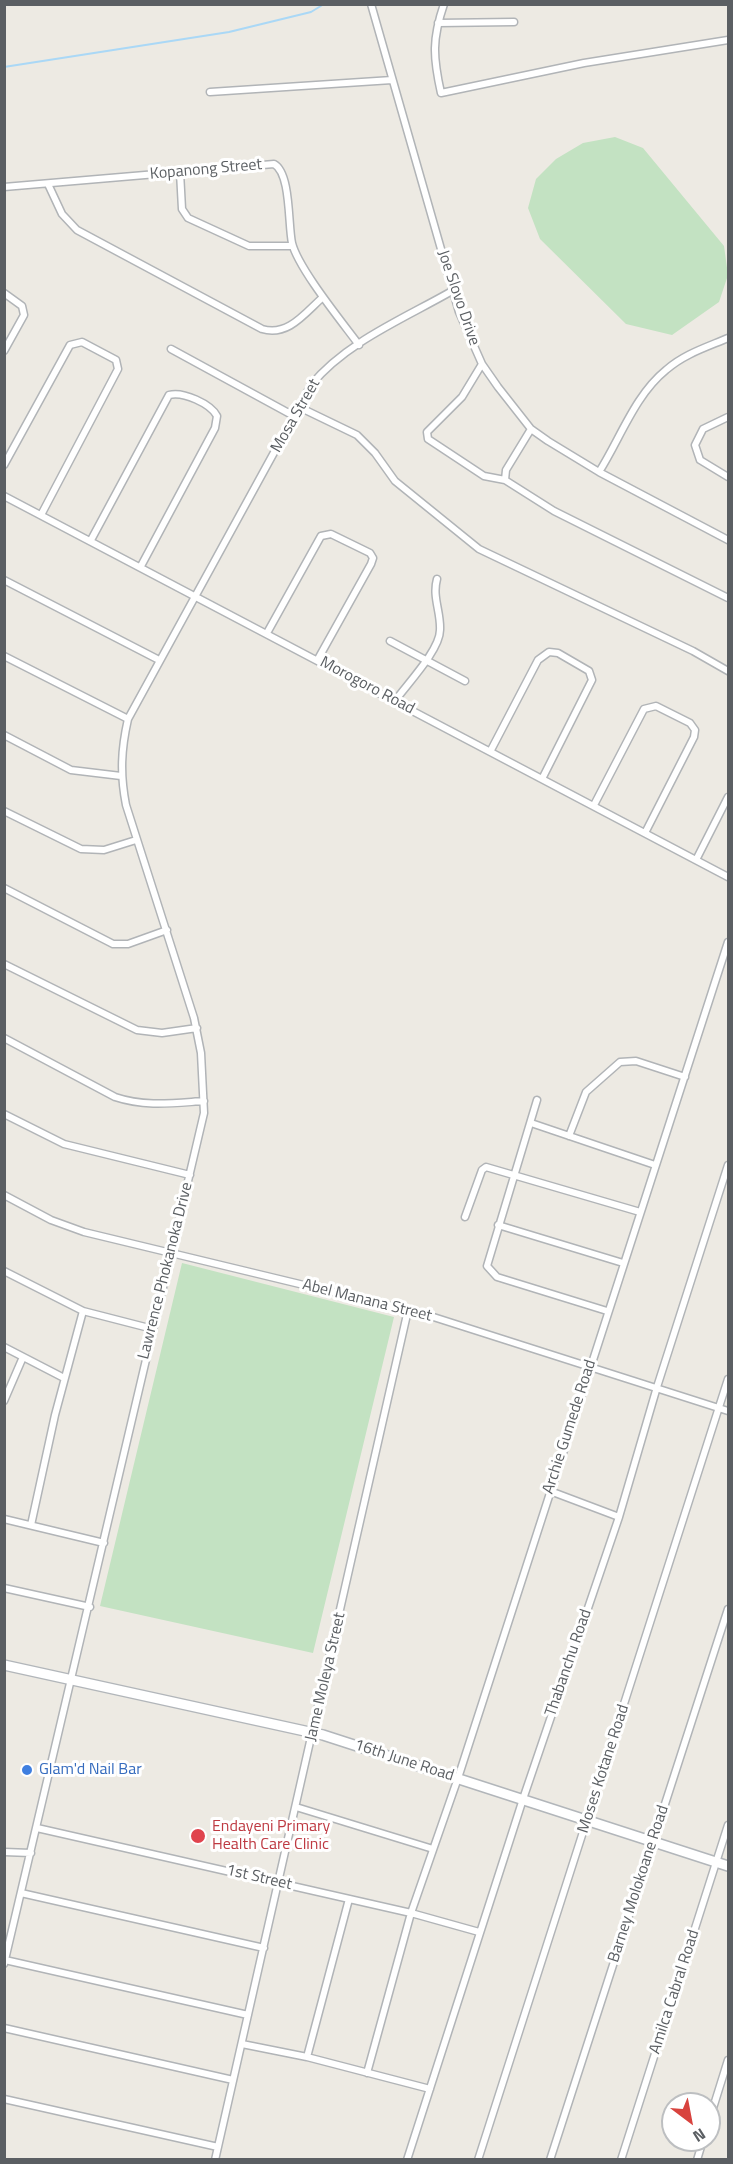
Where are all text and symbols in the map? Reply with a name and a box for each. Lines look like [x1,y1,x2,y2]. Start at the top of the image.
street label: Kopanong Street [149,156,263,184]
street label: Joe Slovo Drive [433,248,483,348]
street label: Mosa Street [267,376,325,456]
street label: Morogoro Road [316,653,418,719]
street label: Lawrence Phokanoka Drive [135,1181,197,1361]
street label: Abel Manana Street [300,1276,434,1326]
street label: Archie Gumede Road [539,1357,601,1497]
street label: Thabanchu Road [542,1607,596,1719]
street label: Jame Moleya Street [302,1611,350,1743]
street label: Moses Kotane Road [574,1702,634,1836]
street label: 16th June Road [352,1736,456,1786]
place label: Glam'd Nail Bar [39,1760,142,1780]
marker: Glam'd Nail Bar [20,1763,34,1777]
street label: Barney Molokoane Road [605,1803,673,1965]
place label: Endayeni Primary Health Care Clinic [212,1817,330,1855]
marker: Endayeni Primary Health Care Clinic [189,1827,207,1845]
street label: 1st Street [224,1861,294,1895]
street label: Amilca Cabral Road [646,1928,704,2056]
north arrow [661,2092,721,2152]
text: N [688,2122,711,2149]

